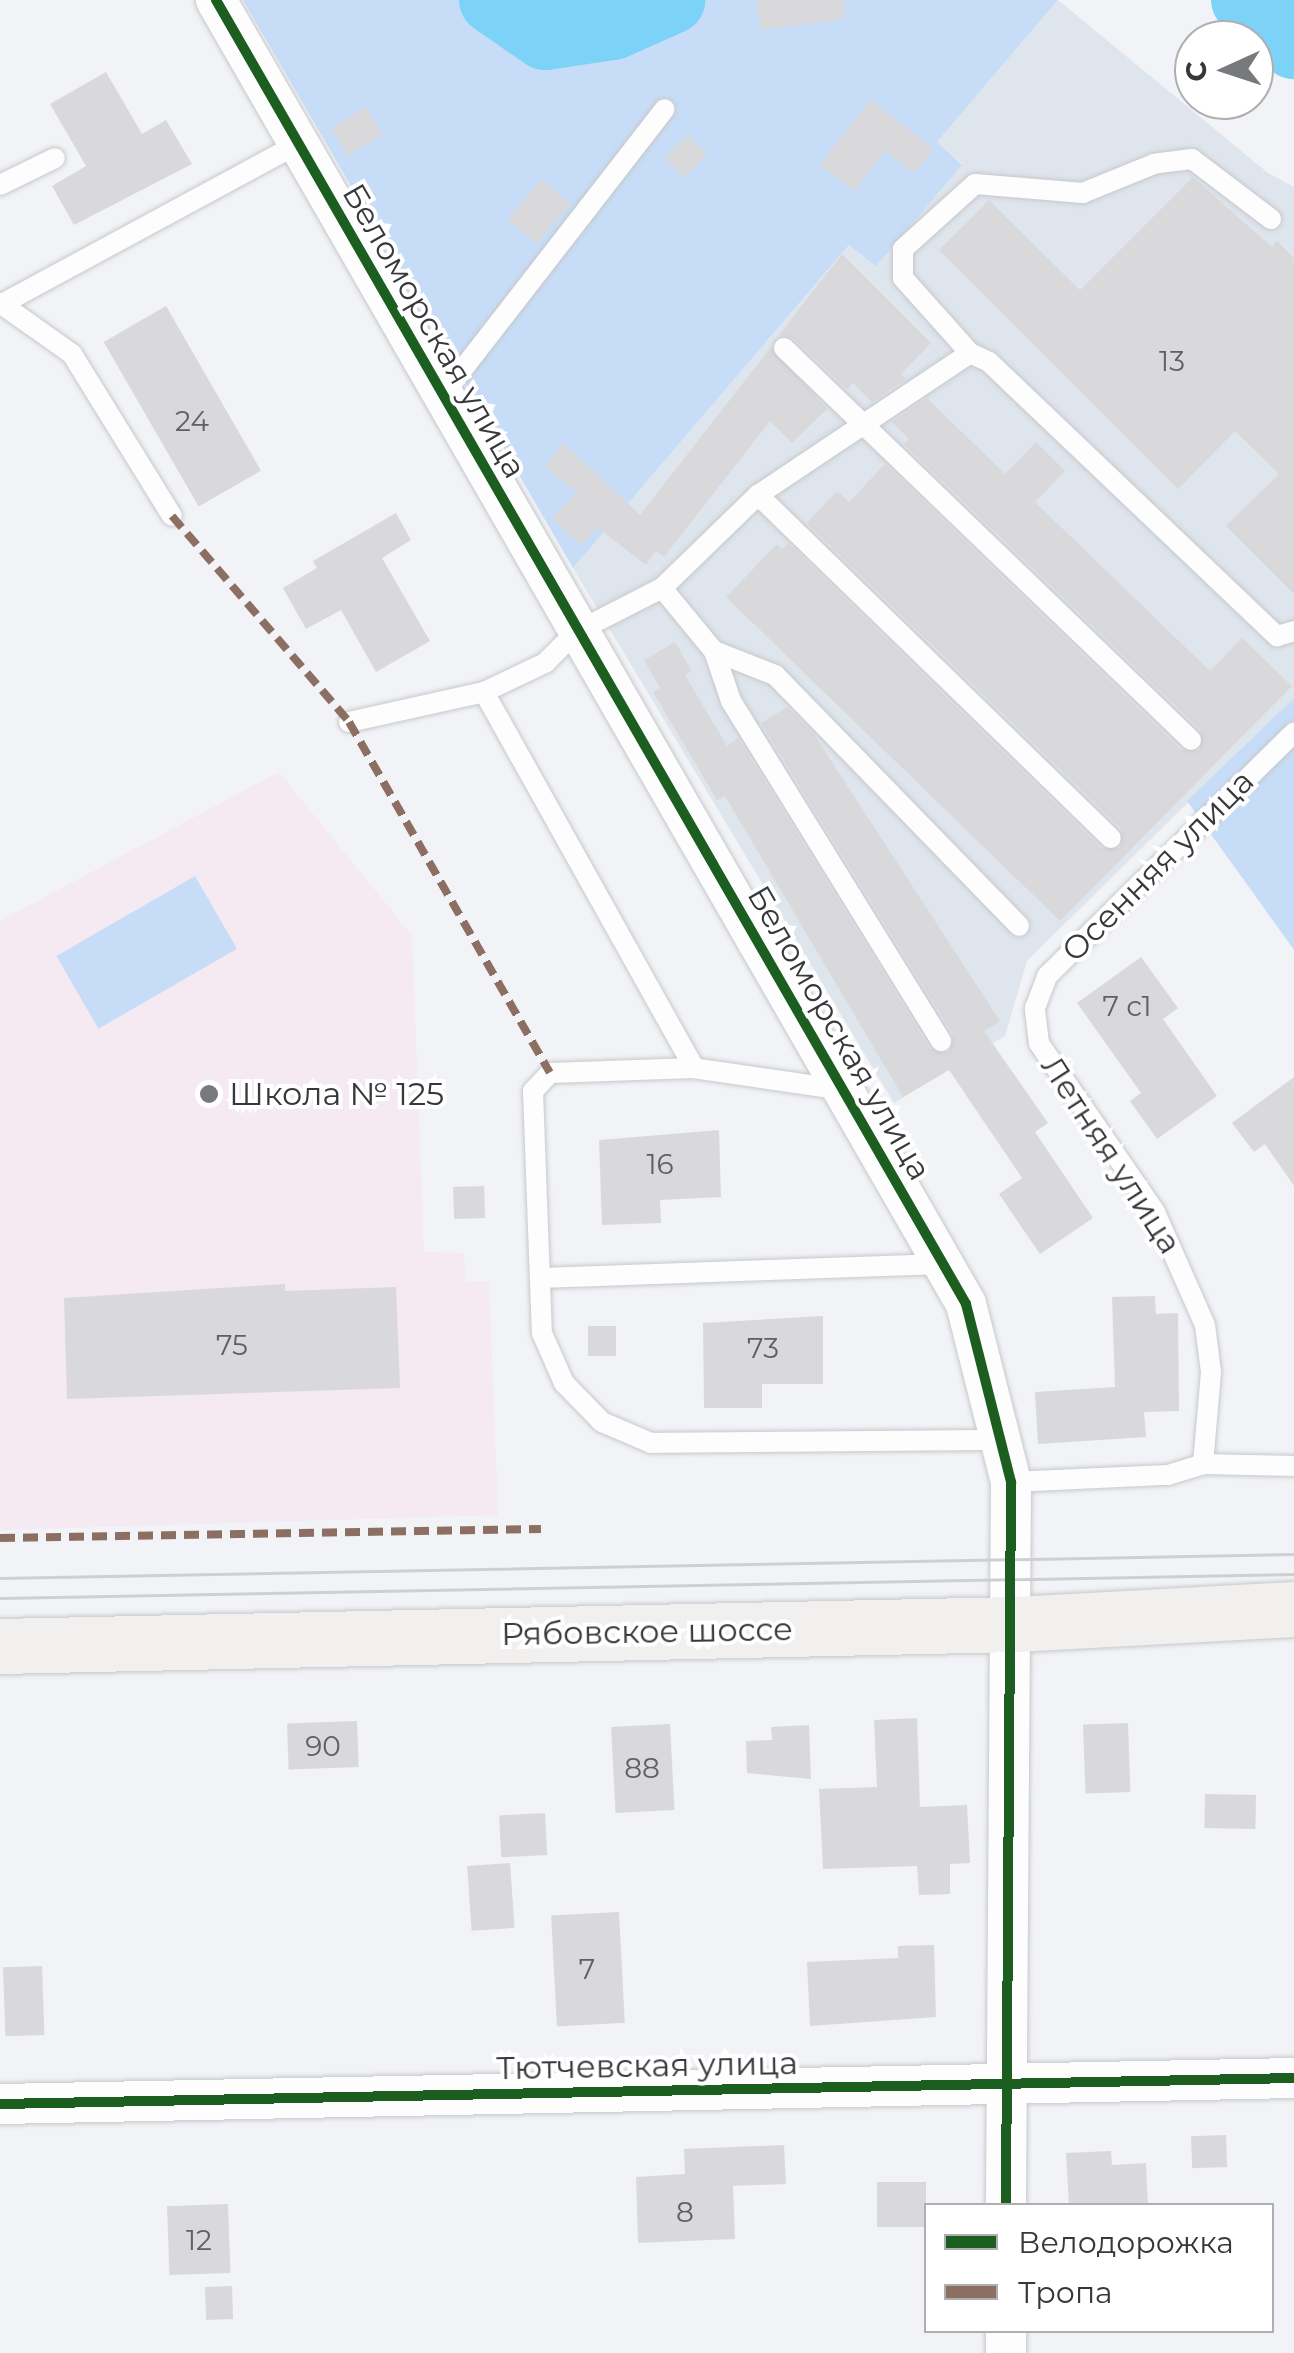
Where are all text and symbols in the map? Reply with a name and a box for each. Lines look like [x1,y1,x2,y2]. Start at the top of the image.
north arrow [1174,20,1274,120]
text: С [1179,60,1214,83]
street label: Беломорская улица [334,177,534,485]
house number: 13 [1159,344,1185,378]
house number: 24 [175,404,209,438]
street label: Осенняя улица [1054,762,1262,970]
street label: Беломорская улица [739,879,939,1187]
house number: 7 с1 [1102,989,1152,1023]
street label: Летняя улица [1033,1049,1189,1261]
place label: Школа № 125 [229,1075,444,1113]
marker: Школа № 125 [198,1083,220,1105]
house number: 16 [646,1147,674,1181]
house number: 75 [216,1328,248,1362]
house number: 73 [747,1331,779,1365]
street label: Рябовское шоссе [501,1610,793,1654]
house number: 90 [305,1729,341,1763]
house number: 88 [624,1751,660,1785]
house number: 7 [579,1952,595,1986]
street label: Тютчевская улица [496,2044,798,2088]
house number: 8 [676,2195,694,2229]
legend [924,2203,1274,2333]
house number: 12 [186,2223,212,2257]
text: Велодорожка [1018,2224,1234,2261]
text: Тропа [1018,2274,1113,2311]

